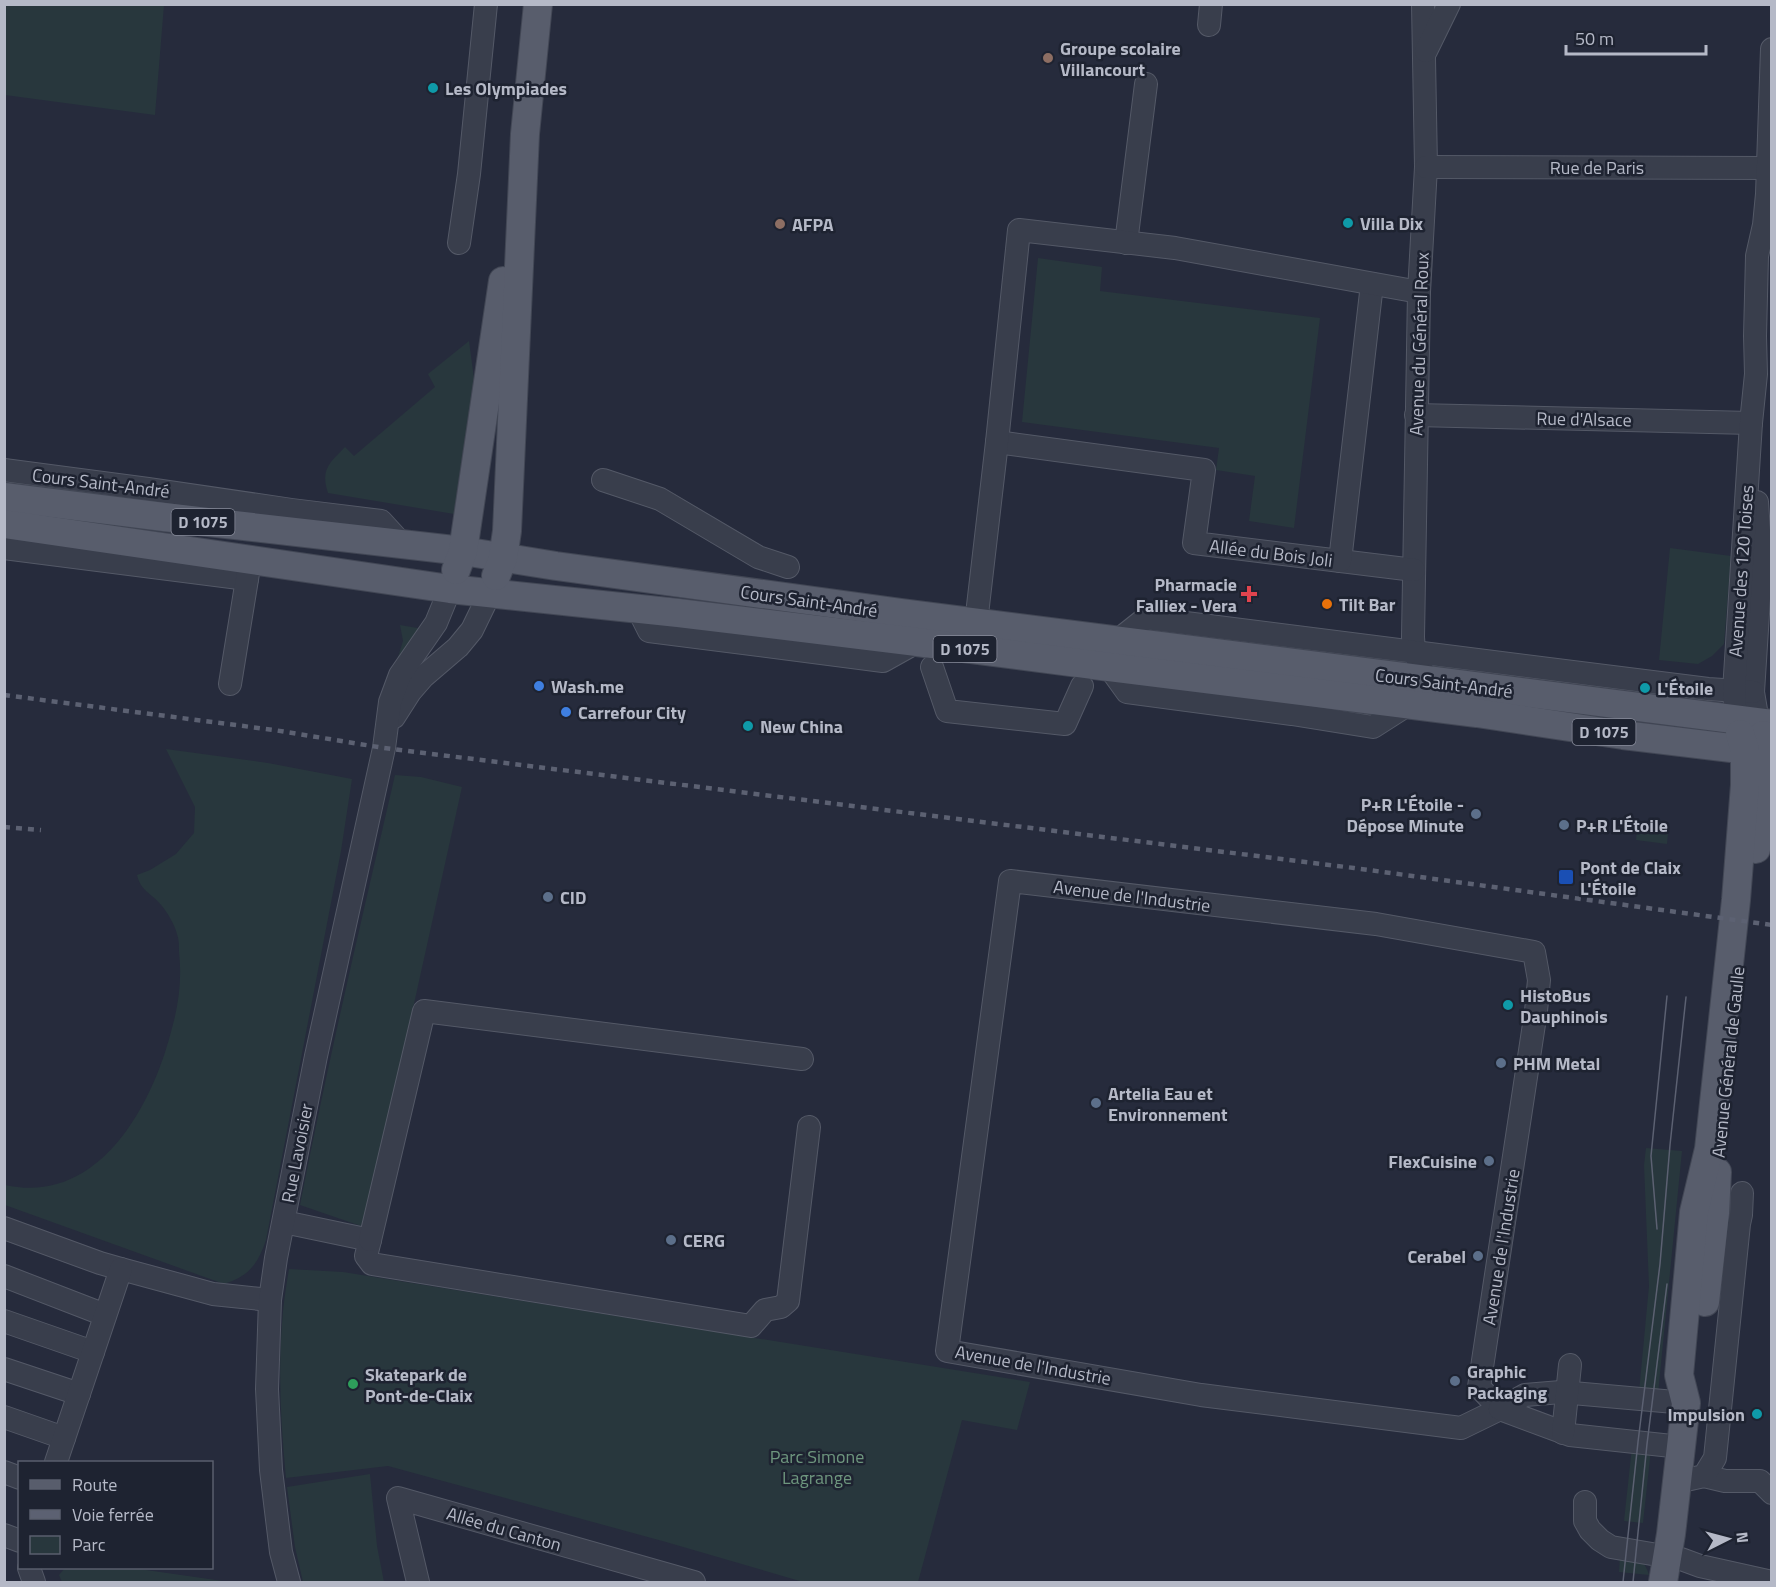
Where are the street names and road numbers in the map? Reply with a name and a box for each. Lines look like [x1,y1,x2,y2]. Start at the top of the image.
street label: Rue de Paris [1550,154,1644,181]
street label: Avenue du Général Roux [1402,252,1436,436]
street label: Rue d'Alsace [1536,405,1632,433]
street label: Cours Saint-André [31,461,171,505]
street label: Avenue des 120 Toises [1722,484,1760,658]
road number: D 1075 [172,509,234,535]
street label: Allée du Bois Joli [1208,532,1334,574]
street label: Cours Saint-André [739,578,879,624]
road number: D 1075 [934,636,996,662]
street label: Cours Saint-André [1374,661,1514,705]
road number: D 1075 [1572,719,1636,745]
street label: Avenue de l'Industrie [1052,873,1212,919]
street label: Avenue Général de Gaulle [1705,965,1751,1159]
street label: Rue Lavoisier [274,1101,320,1205]
street label: Avenue de l'Industrie [1475,1167,1527,1327]
street label: Avenue de l'Industrie [953,1338,1113,1392]
street label: Allée du Canton [443,1500,565,1558]

